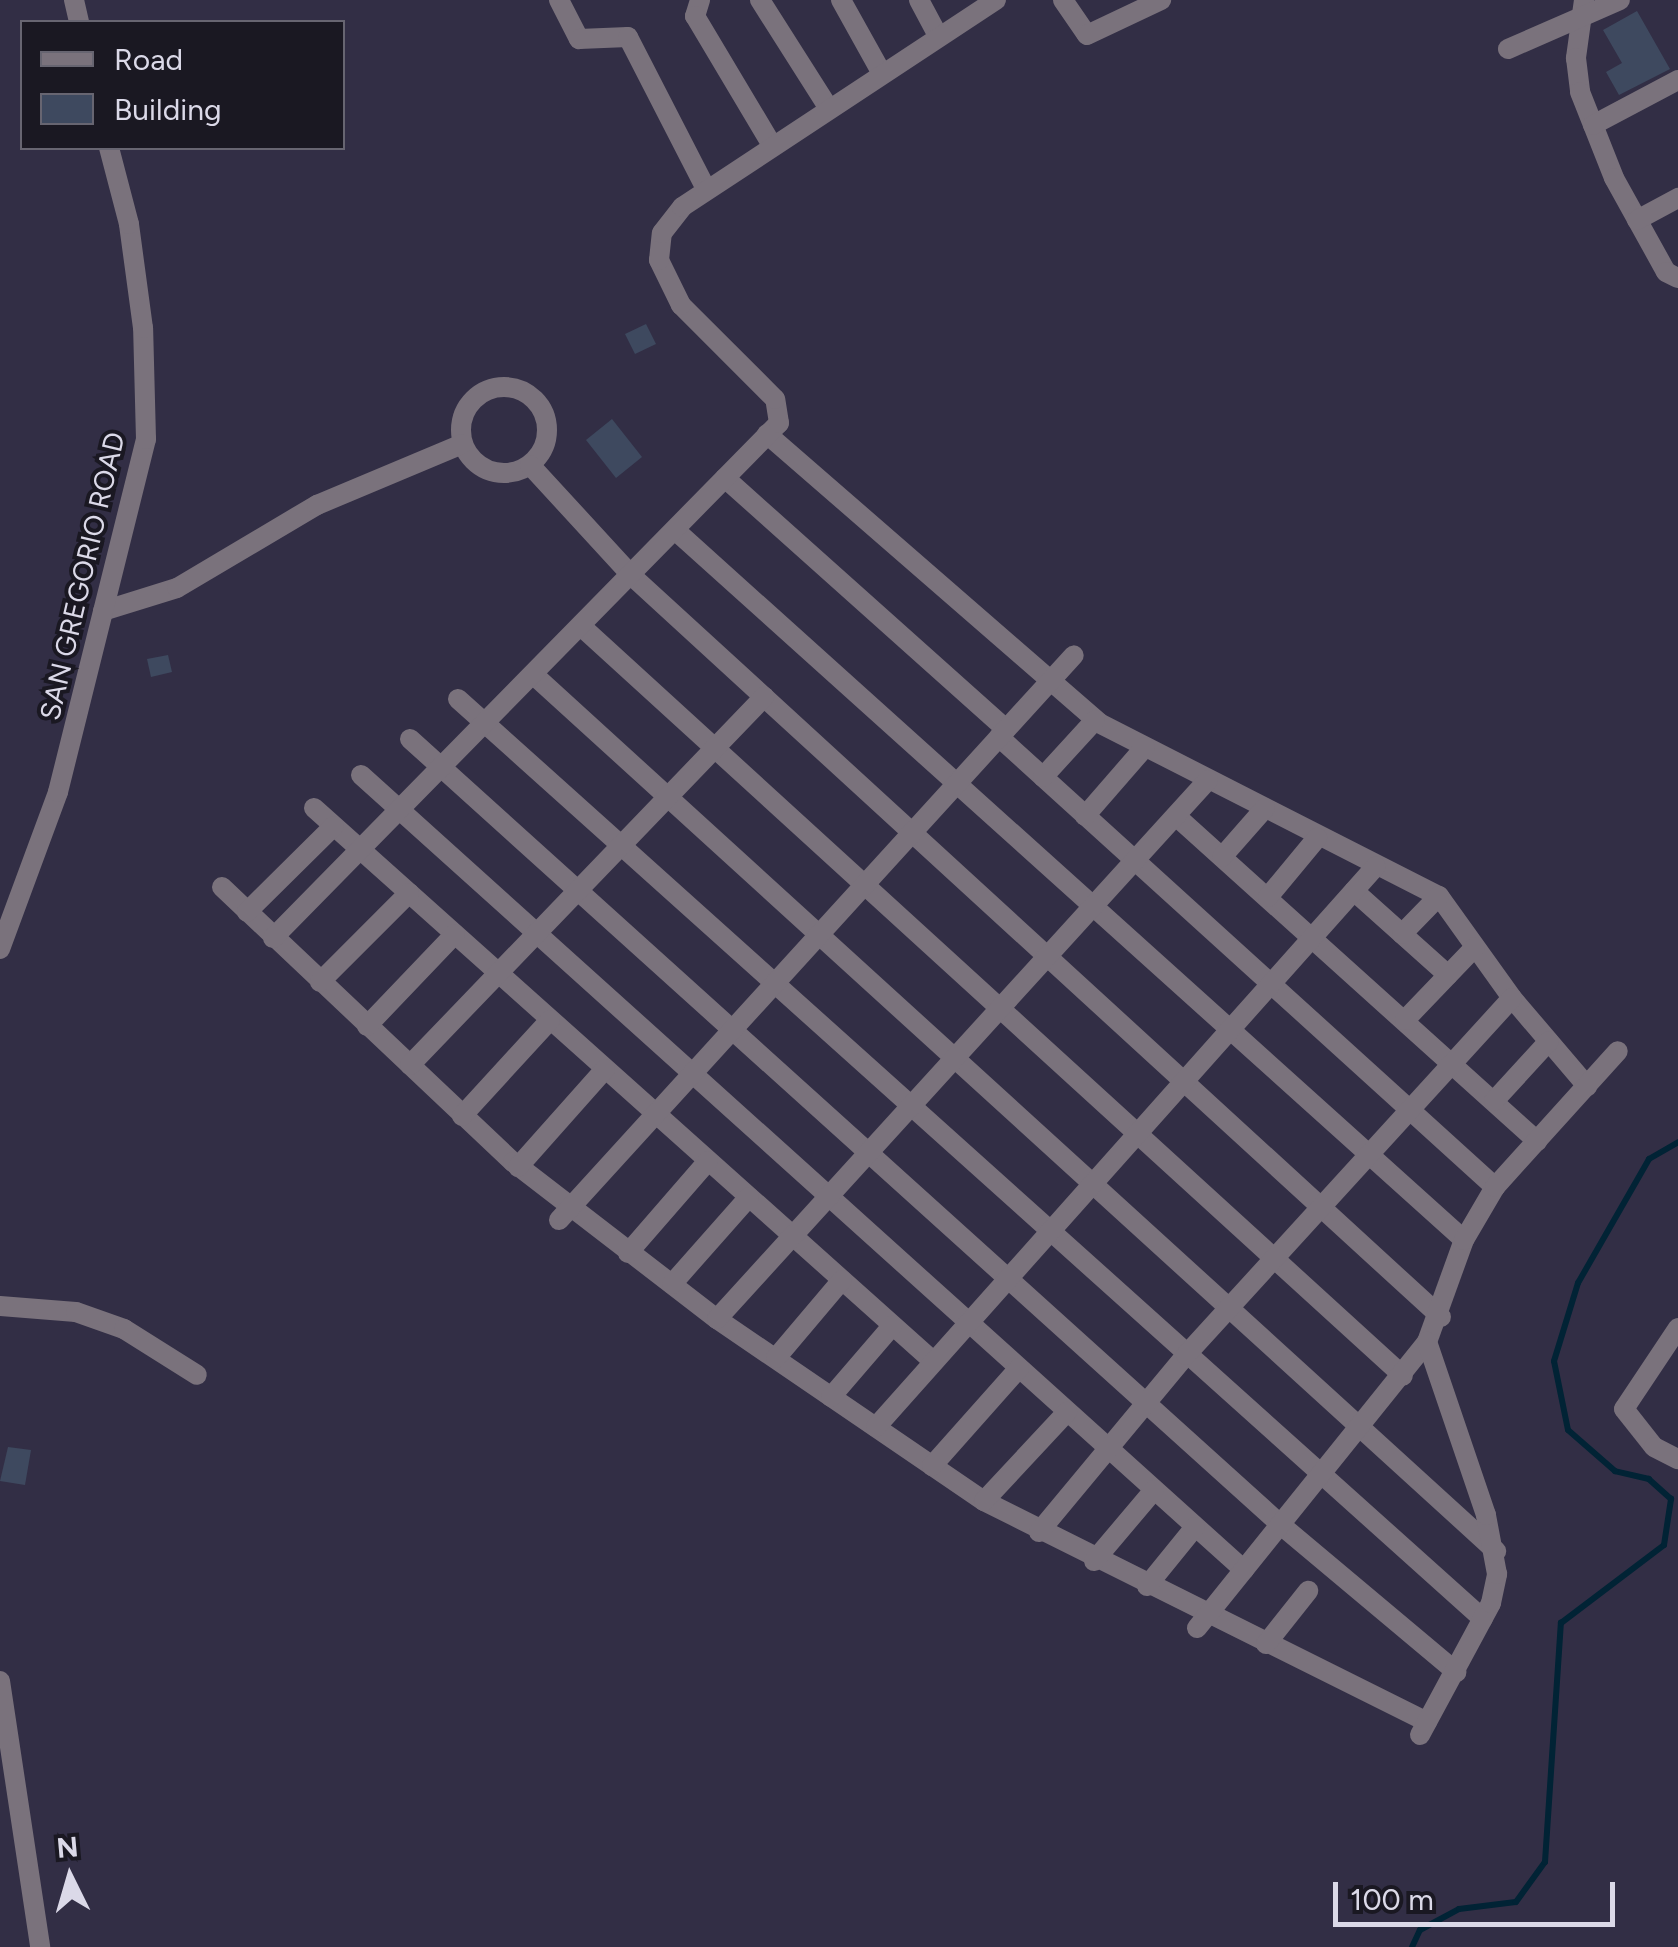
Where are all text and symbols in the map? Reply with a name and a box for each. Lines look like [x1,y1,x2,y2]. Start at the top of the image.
legend [20,20,345,150]
text: Road [114,41,183,78]
text: Building [114,91,222,128]
street label: SAN GREGORIO ROAD [33,429,131,723]
north arrow [20,1827,120,1927]
text: N [55,1829,80,1865]
scale bar [1338,1862,1620,1924]
text: 100 m [1350,1881,1434,1918]

